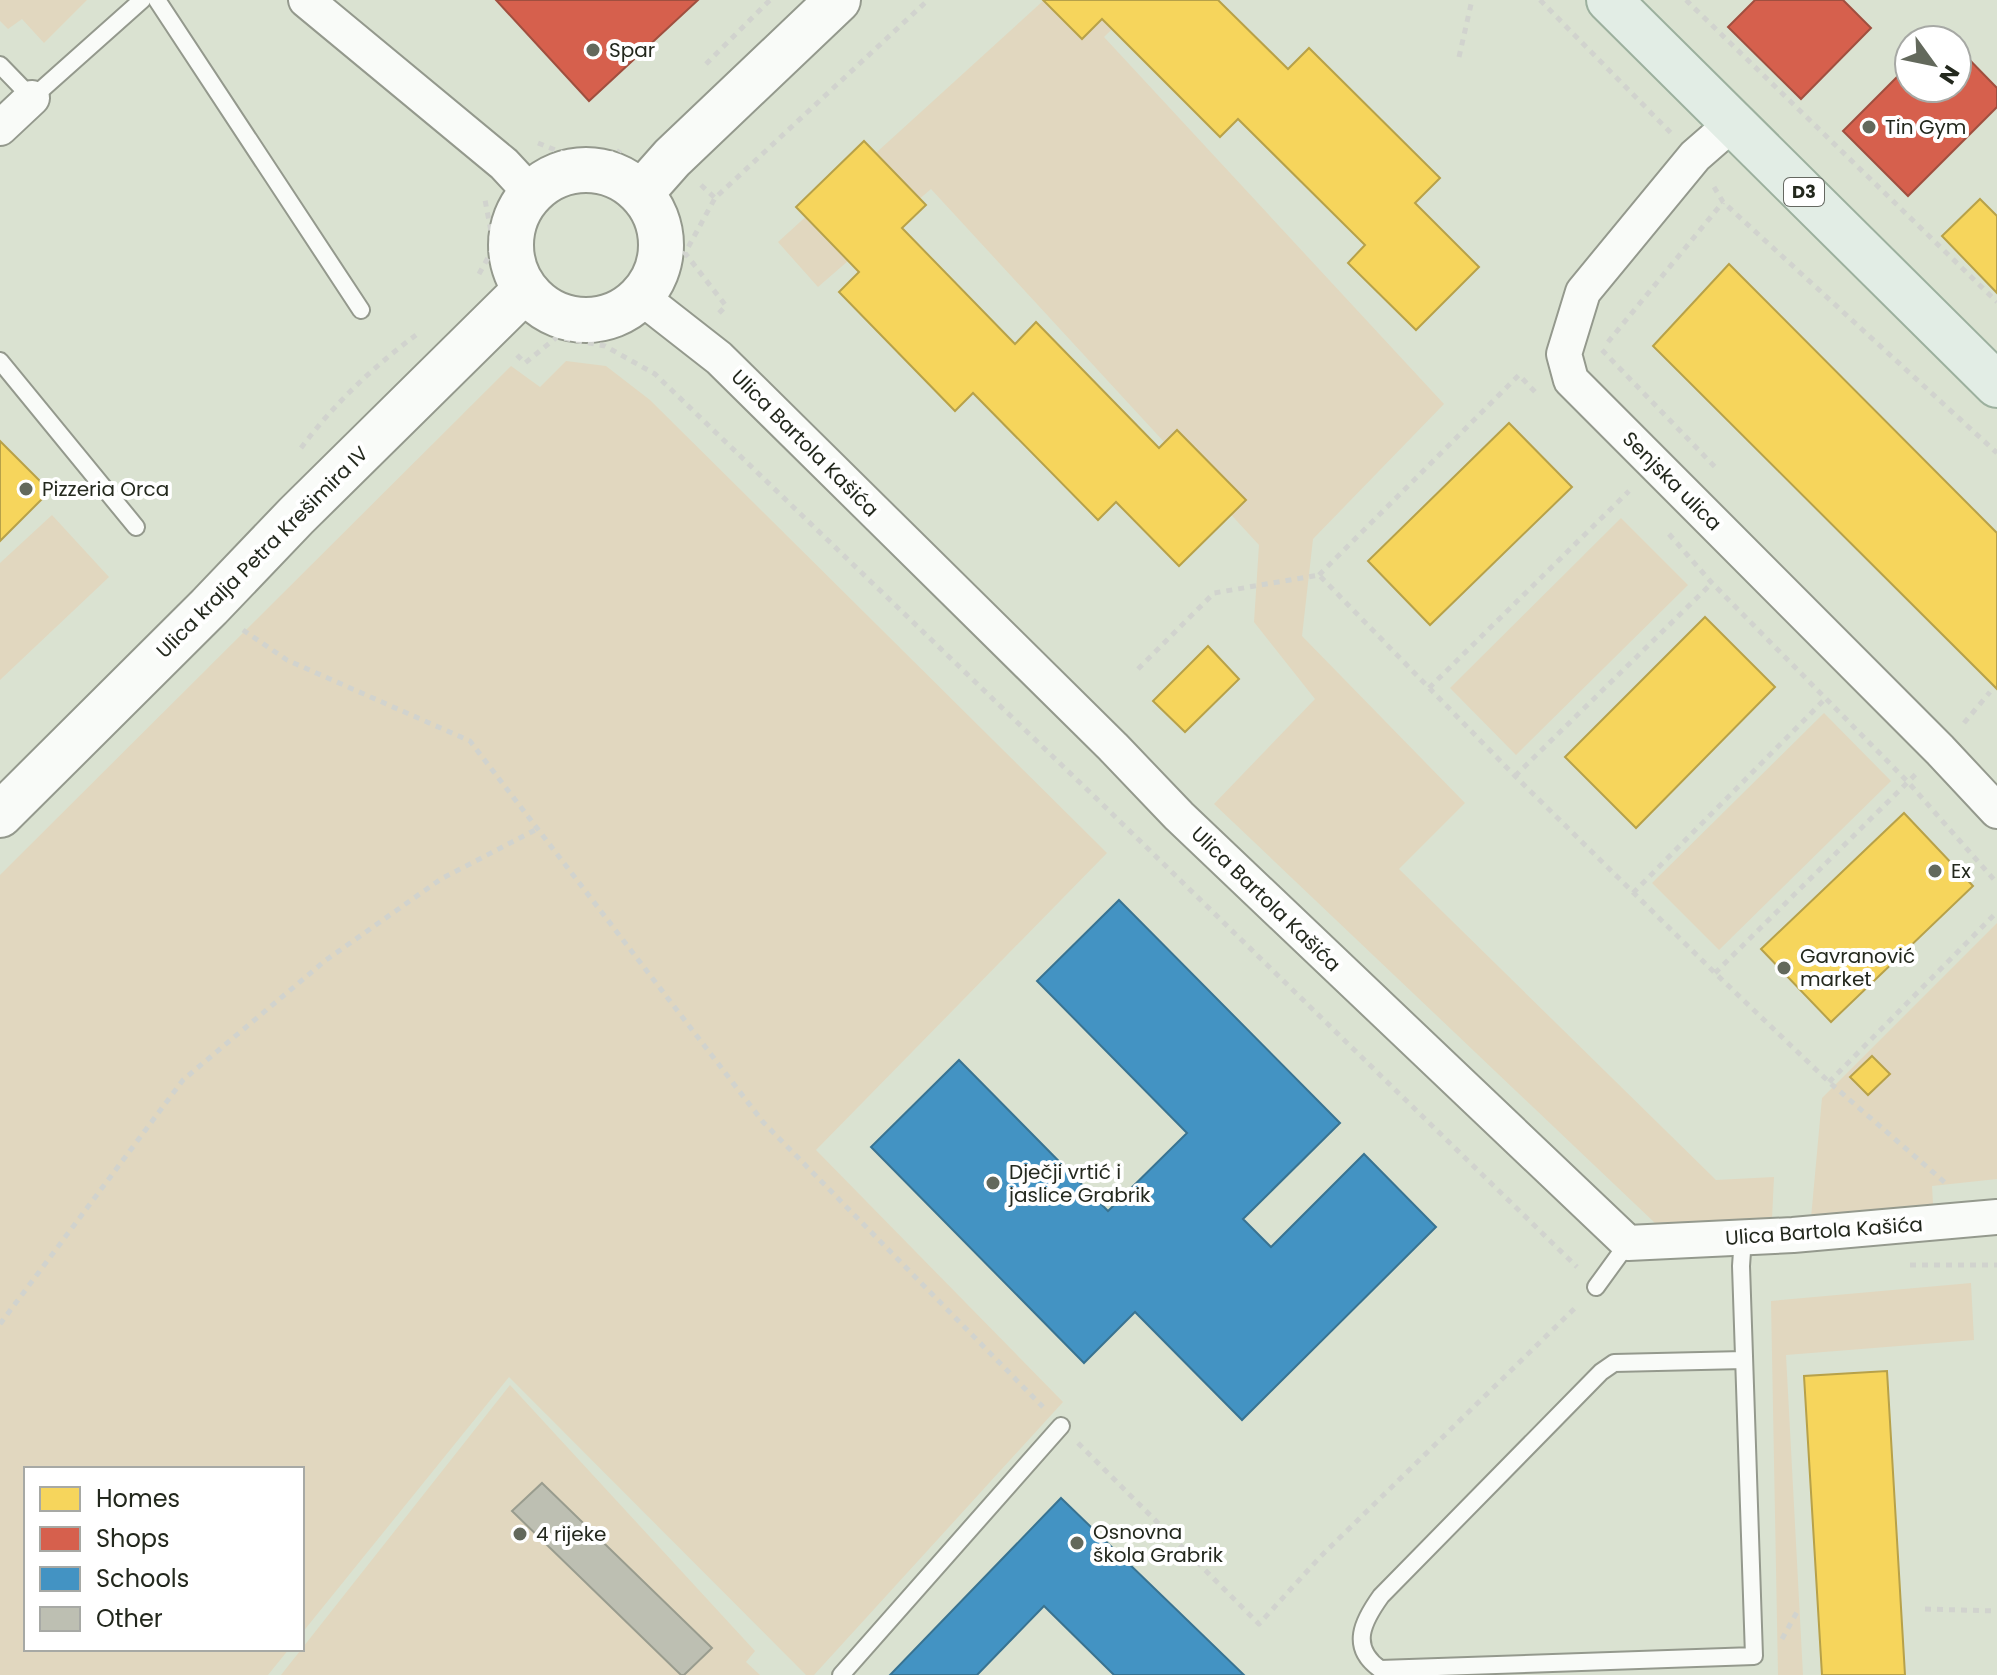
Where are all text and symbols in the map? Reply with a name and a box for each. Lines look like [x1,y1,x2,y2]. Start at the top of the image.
north arrow [1893,24,1973,104]
place label: Spar [609,36,655,64]
marker: Spar [584,41,602,59]
text: N [1932,59,1967,90]
place label: Tin Gym [1885,113,1966,141]
marker: Tin Gym [1860,118,1878,136]
road number: D3 [1784,178,1824,206]
street label: Ulica Bartola Kašića [725,363,885,523]
street label: Senjska ulica [1616,425,1728,537]
street label: Ulica kralja Petra Krešimira IV [150,439,375,664]
place label: Pizzeria Orca [42,475,169,503]
marker: Pizzeria Orca [17,480,35,498]
street label: Ulica Bartola Kašića [1185,820,1347,978]
place label: Ex [1951,857,1971,885]
marker: Ex [1926,862,1944,880]
place label: Gavranović market [1800,942,1915,993]
marker: Gavranović market [1775,959,1793,977]
place label: Dječji vrtić i jaslice Grabrik [1008,1158,1151,1209]
marker: Dječji vrtić i jaslice Grabrik [984,1174,1002,1192]
street label: Ulica Bartola Kašića [1724,1210,1924,1252]
legend [24,1467,304,1651]
text: Homes [96,1482,180,1515]
place label: Osnovna škola Grabrik [1093,1518,1224,1569]
place label: 4 rijeke [536,1520,606,1548]
text: Shops [96,1522,170,1555]
marker: 4 rijeke [511,1525,529,1543]
marker: Osnovna škola Grabrik [1068,1534,1086,1552]
text: Schools [96,1562,189,1595]
text: Other [96,1602,163,1635]

